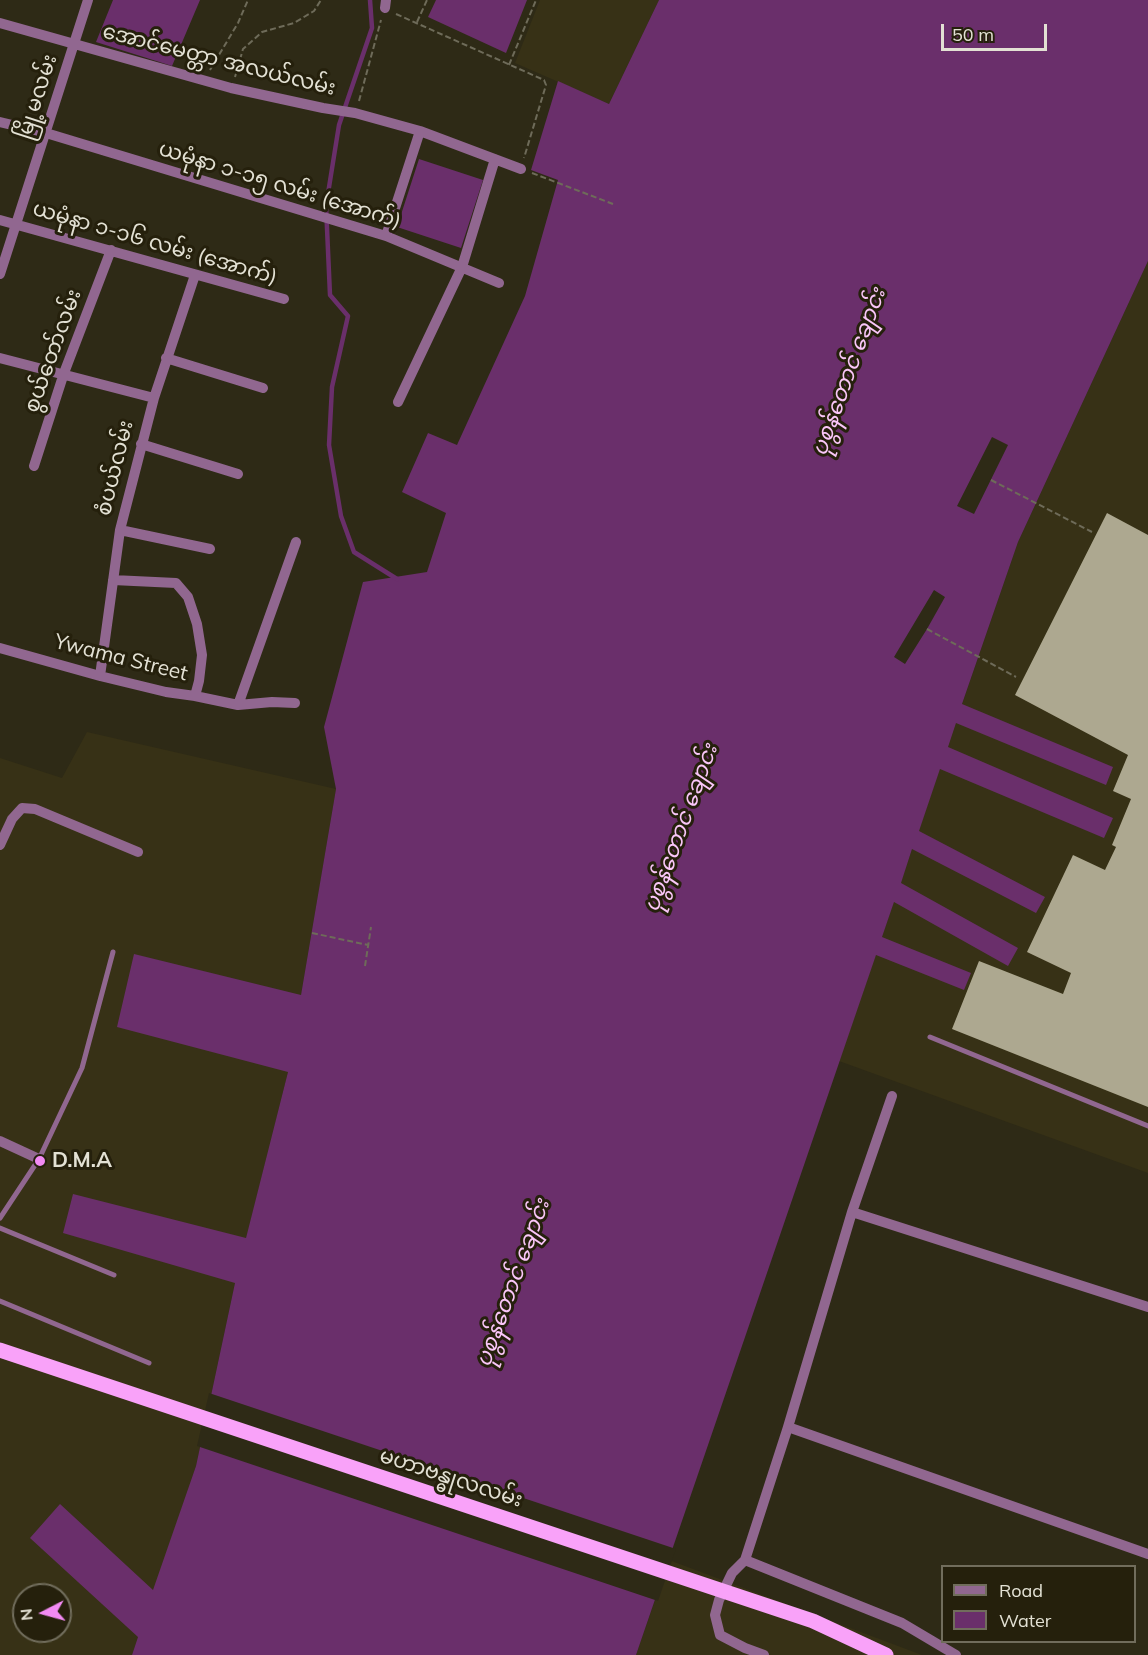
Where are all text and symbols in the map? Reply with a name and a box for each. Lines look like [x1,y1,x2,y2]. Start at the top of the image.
scale bar [944,12,1050,50]
street label: အောင်မေတ္တာ အလယ်လမ်း [100,19,338,101]
text: 50 m [952,23,994,46]
street label: မြို့မလမ်း [11,51,63,143]
street label: ယမုံနာ ၁-၁၅ လမ်း (အောက်) [156,136,404,234]
street label: ယမုံနာ ၁-၁၆ လမ်း (အောက်) [30,196,280,290]
water label: ပုစွန်တောင် ချောင်း [806,284,892,460]
street label: စွယ်တော်လမ်း [19,286,87,416]
street label: စံပယ်လမ်း [91,418,139,518]
street label: Ywama Street [52,629,190,687]
water label: ပုစွန်တောင် ချောင်း [638,740,724,916]
place label: D.M.A [52,1148,112,1174]
marker: D.M.A [33,1154,47,1168]
water label: ပုစွန်တောင် ချောင်း [470,1195,556,1371]
street label: မဟာဗန္ဓုလလမ်း [376,1443,526,1513]
legend [941,1565,1136,1643]
text: Road [999,1579,1043,1602]
north arrow [12,1583,72,1643]
text: N [16,1608,37,1622]
text: Water [999,1609,1051,1632]

